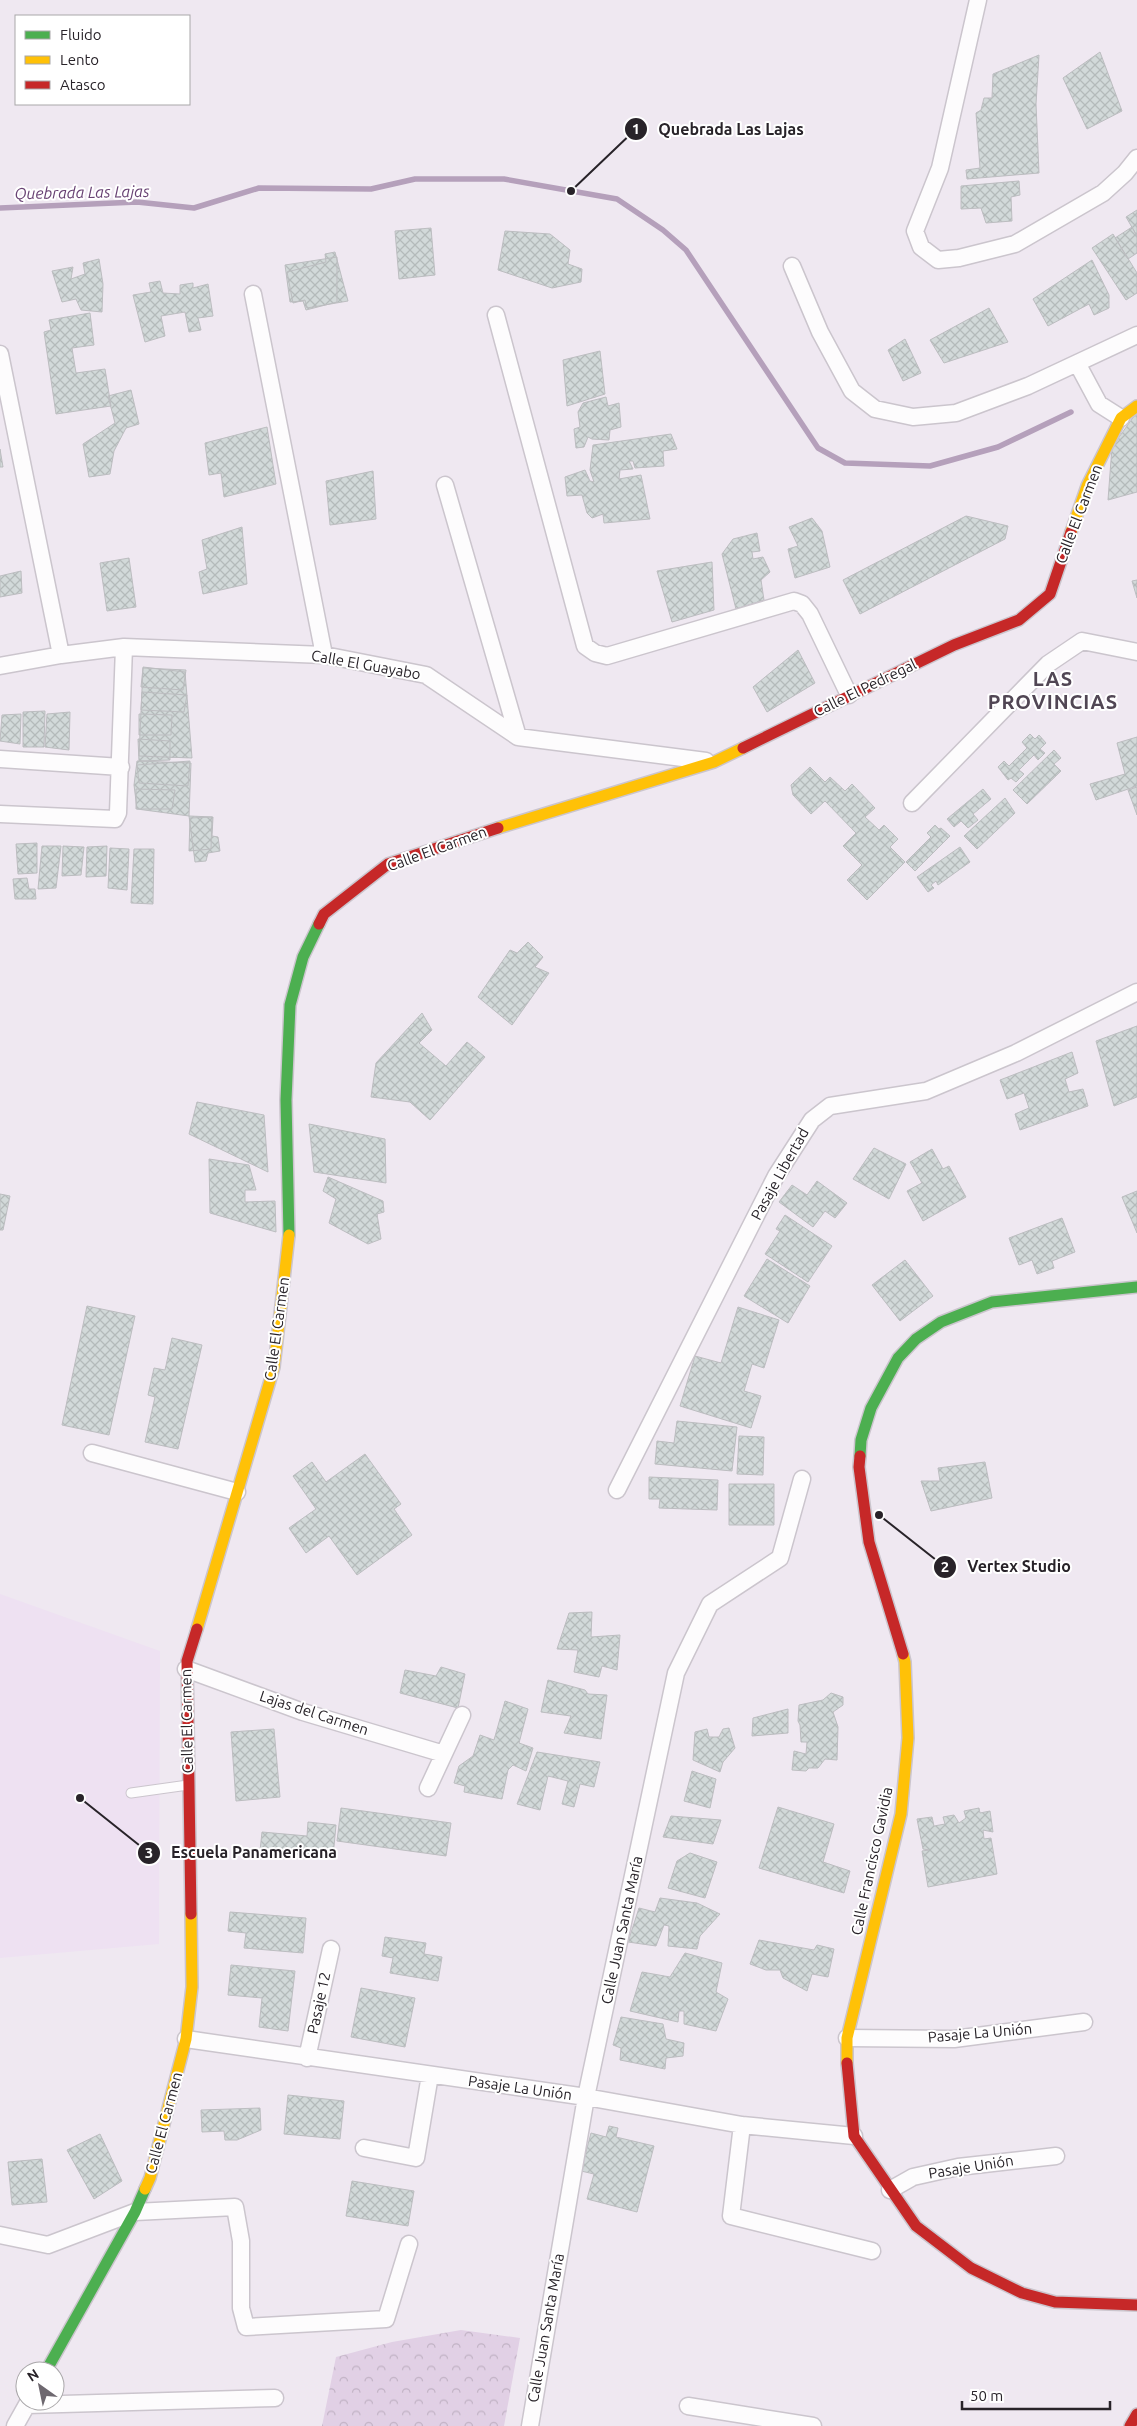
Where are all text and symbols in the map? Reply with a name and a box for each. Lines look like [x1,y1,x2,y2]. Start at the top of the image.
legend [15,15,190,105]
text: Fluido [60,26,102,43]
text: Lento [60,51,99,68]
text: Atasco [60,76,106,93]
callout: Quebrada Las Lajas [623,114,814,145]
text: 1 [632,120,640,137]
text: Quebrada Las Lajas [658,120,804,138]
water label: Quebrada Las Lajas [14,182,150,203]
street label: Calle El Carmen [1052,462,1105,566]
street label: Calle El Guayabo [310,647,422,683]
street label: Calle El Pedregal [811,655,919,720]
district label: LAS PROVINCIAS [988,667,1118,713]
street label: Calle El Carmen [385,823,489,874]
street label: Pasaje Libertad [747,1125,812,1223]
street label: Calle El Carmen [261,1276,292,1382]
callout: Vertex Studio [933,1551,1081,1582]
text: Vertex Studio [967,1557,1071,1575]
text: 2 [941,1558,949,1575]
street label: Calle El Carmen [177,1669,196,1773]
street label: Lajas del Carmen [258,1687,371,1738]
street label: Calle Francisco Gavidia [847,1785,896,1937]
callout: Escuela Panamericana [136,1837,347,1868]
text: Escuela Panamericana [171,1843,337,1861]
text: 3 [145,1844,153,1861]
street label: Calle Juan Santa María [597,1854,646,2006]
street label: Pasaje 12 [304,1970,333,2035]
street label: Pasaje La Unión [927,2019,1033,2046]
street label: Calle El Carmen [142,2070,185,2176]
street label: Pasaje La Unión [467,2072,573,2103]
street label: Pasaje Unión [927,2151,1015,2182]
street label: Calle Juan Santa María [524,2252,567,2404]
north arrow [15,2361,65,2411]
text: N [24,2366,42,2385]
scale bar [962,2378,1110,2410]
text: 50 m [970,2387,1003,2404]

